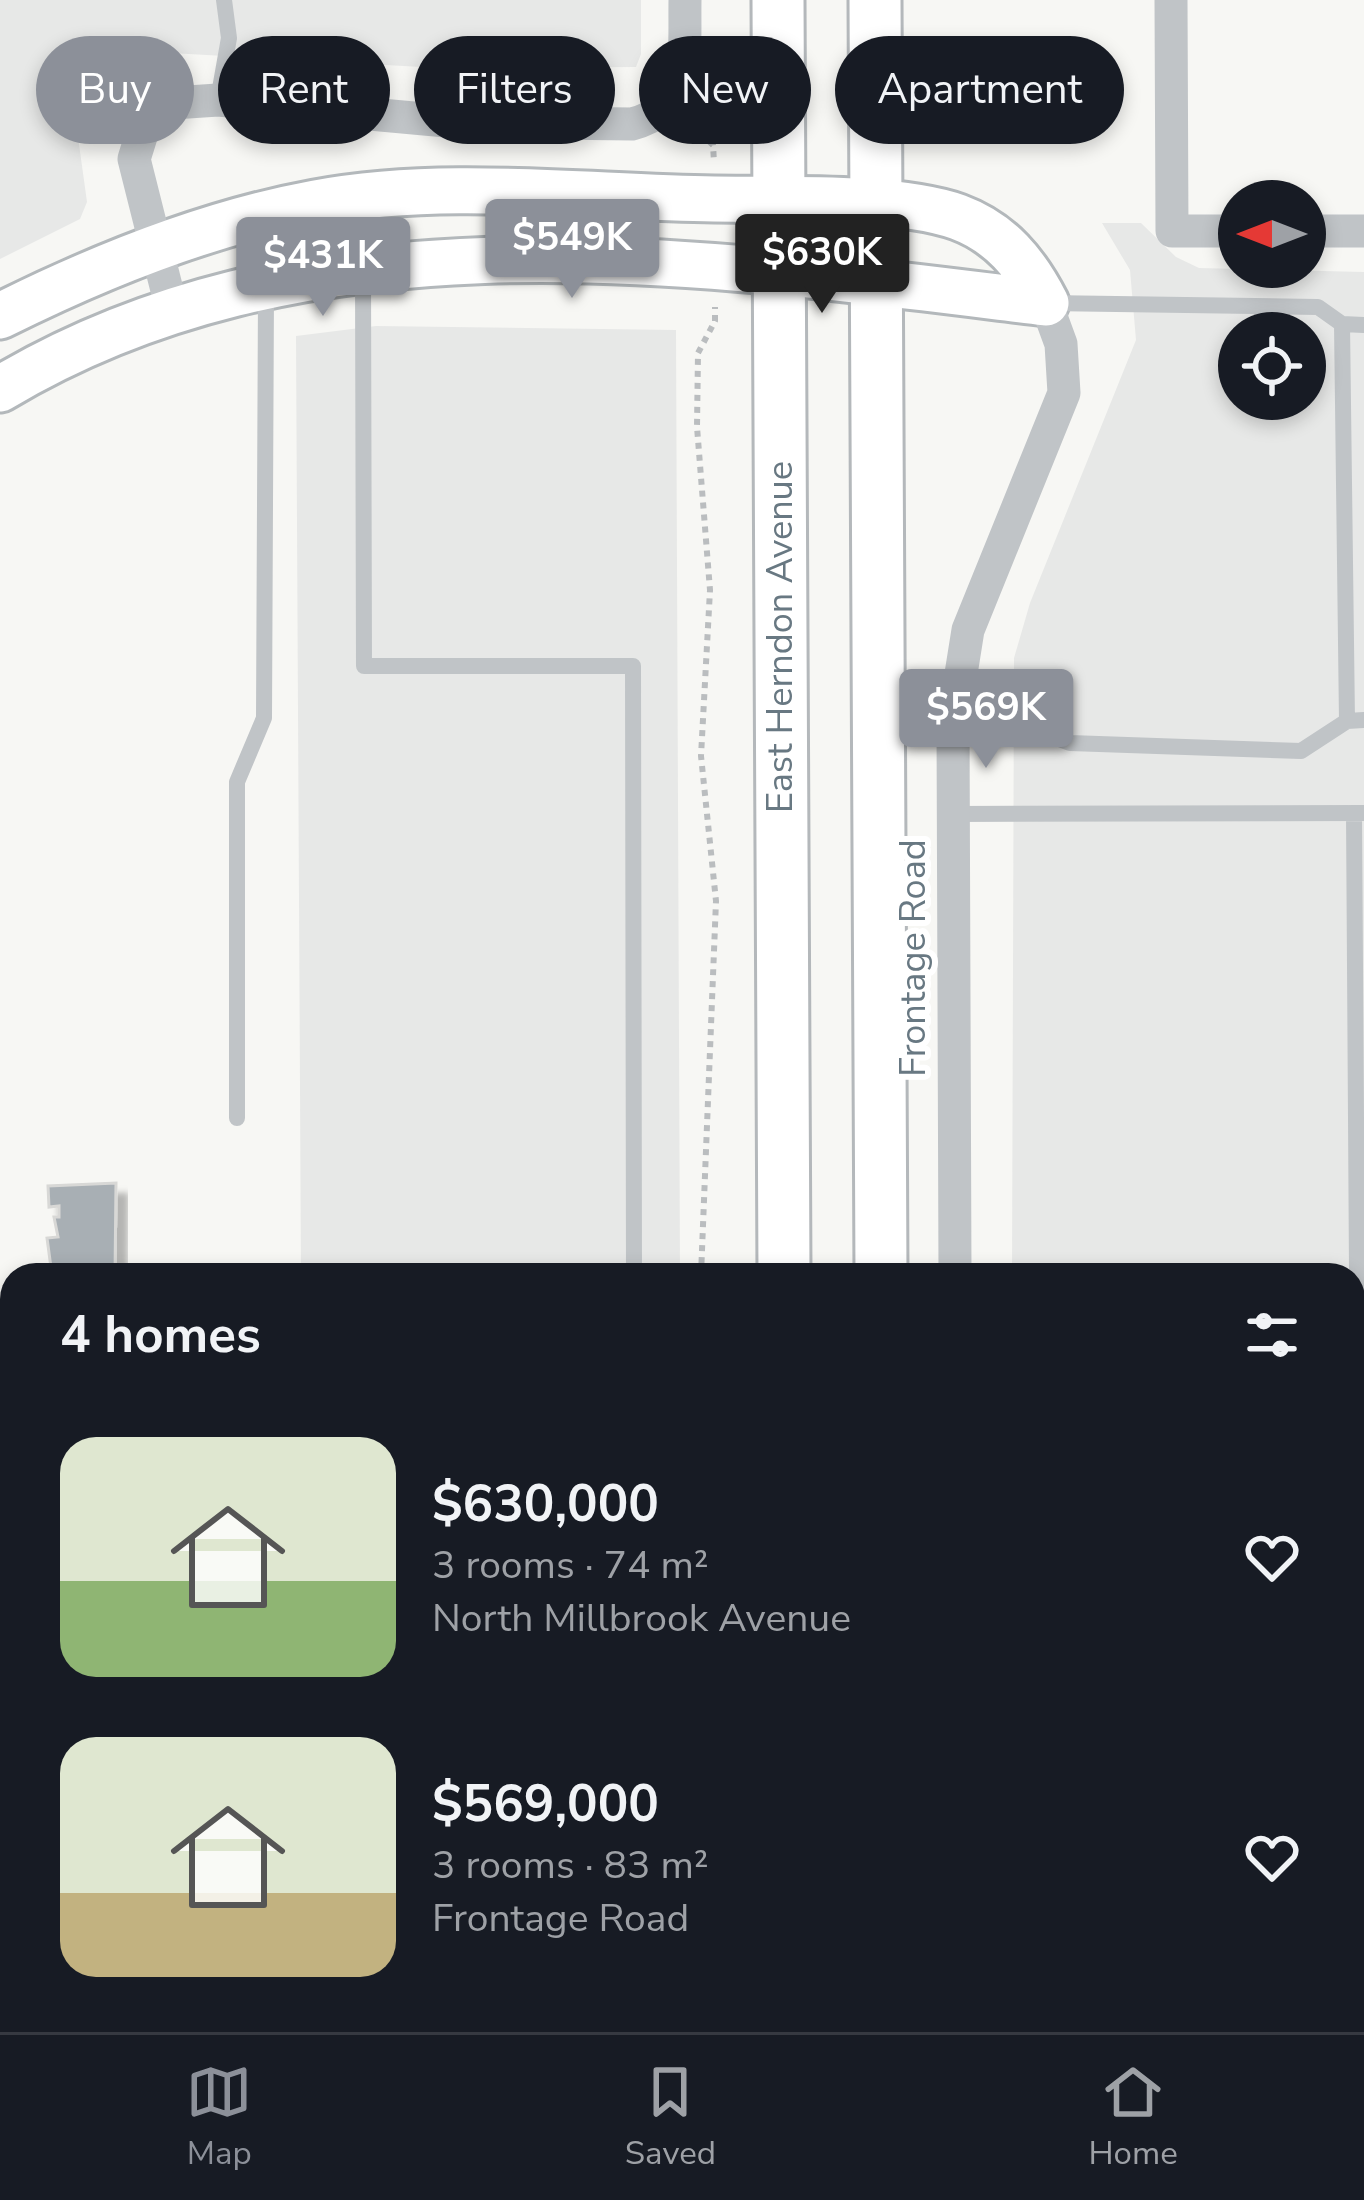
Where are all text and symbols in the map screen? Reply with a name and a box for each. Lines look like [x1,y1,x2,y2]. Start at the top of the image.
chip: Buy [36,36,194,144]
chip: Rent [218,36,390,144]
chip: Filters [414,36,615,144]
chip: New [639,36,811,144]
chip: Apartment [835,36,1124,144]
north arrow [1218,180,1326,288]
map controls [1218,180,1326,420]
pin: $549K [488,199,656,301]
text: $549K [512,211,632,264]
pin: $630K [738,214,906,316]
pin: $431K [239,217,407,319]
text: $630K [762,226,882,279]
text: $431K [263,229,383,282]
button: locate [1218,312,1326,420]
street label: East Herndon Avenue [756,461,805,813]
pin: $569K [902,669,1070,771]
text: $569K [926,681,1046,734]
street label: Frontage Road [889,839,938,1077]
text: 4 homes [60,1300,261,1370]
icon: filters [1239,1302,1305,1368]
text: $630,000 [432,1469,659,1539]
icon: home [156,1485,300,1629]
icon: heart [1239,1524,1305,1590]
text: 3 rooms · 74 m² [432,1539,709,1592]
text: North Millbrook Avenue [432,1592,851,1645]
text: $569,000 [432,1769,659,1839]
icon: home [156,1785,300,1929]
icon: heart [1239,1824,1305,1890]
text: 3 rooms · 83 m² [432,1839,709,1892]
text: Frontage Road [432,1892,689,1945]
tab: Map [186,2059,252,2176]
tab: Saved [625,2059,716,2176]
tab: Home [1088,2059,1178,2176]

